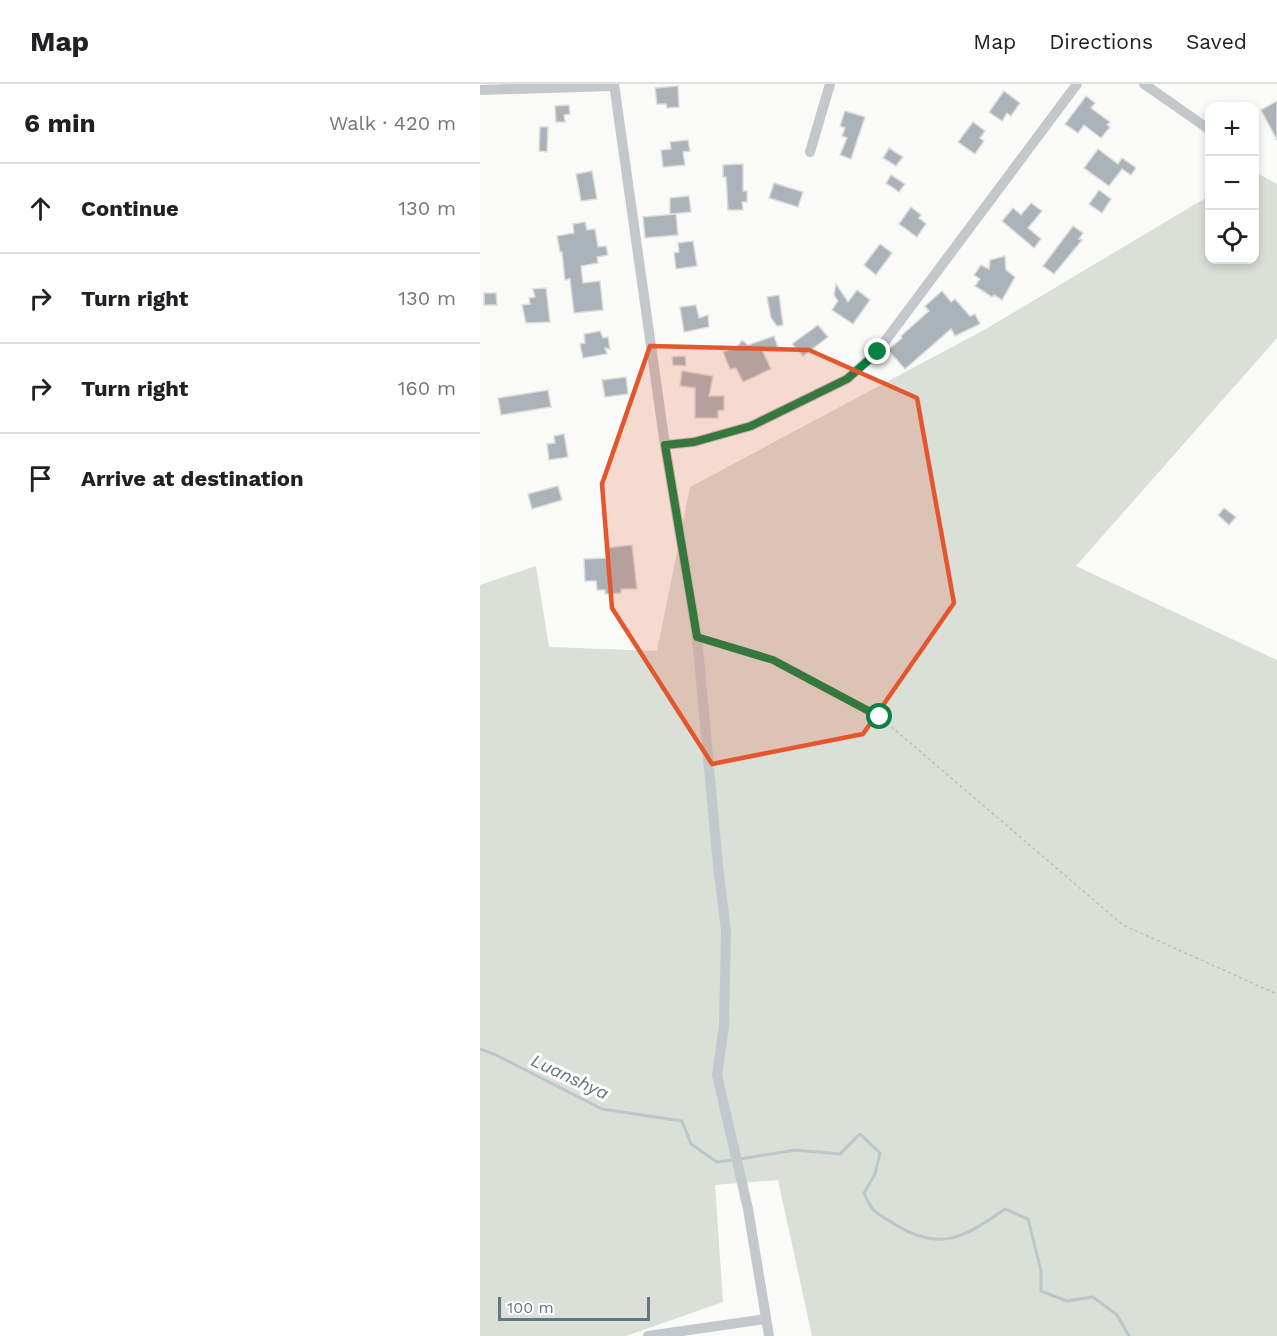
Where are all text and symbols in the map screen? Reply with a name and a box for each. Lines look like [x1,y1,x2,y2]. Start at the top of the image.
text: Map [30,25,89,58]
text: Map [973,29,1016,54]
text: Directions [1049,29,1153,54]
text: Saved [1186,29,1247,54]
map controls [1205,102,1259,264]
button: + [1205,102,1259,156]
text: 6 min [24,108,96,138]
text: Walk · 420 m [329,111,456,135]
button: − [1205,156,1259,210]
icon: ahead [24,192,57,225]
text: Continue [81,196,179,221]
text: 130 m [398,196,456,220]
button: locate [1205,210,1259,264]
icon: right [24,282,57,315]
text: Turn right [81,286,188,311]
text: 130 m [398,286,456,310]
route end [864,338,890,364]
icon: right [24,372,57,405]
text: Turn right [81,376,188,401]
text: 160 m [398,376,456,400]
icon: arrive [24,462,57,495]
text: Arrive at destination [81,466,304,491]
route start [866,703,892,729]
water label: Luanshya [528,1049,612,1104]
scale bar [498,1294,650,1322]
text: 100 m [507,1298,554,1317]

